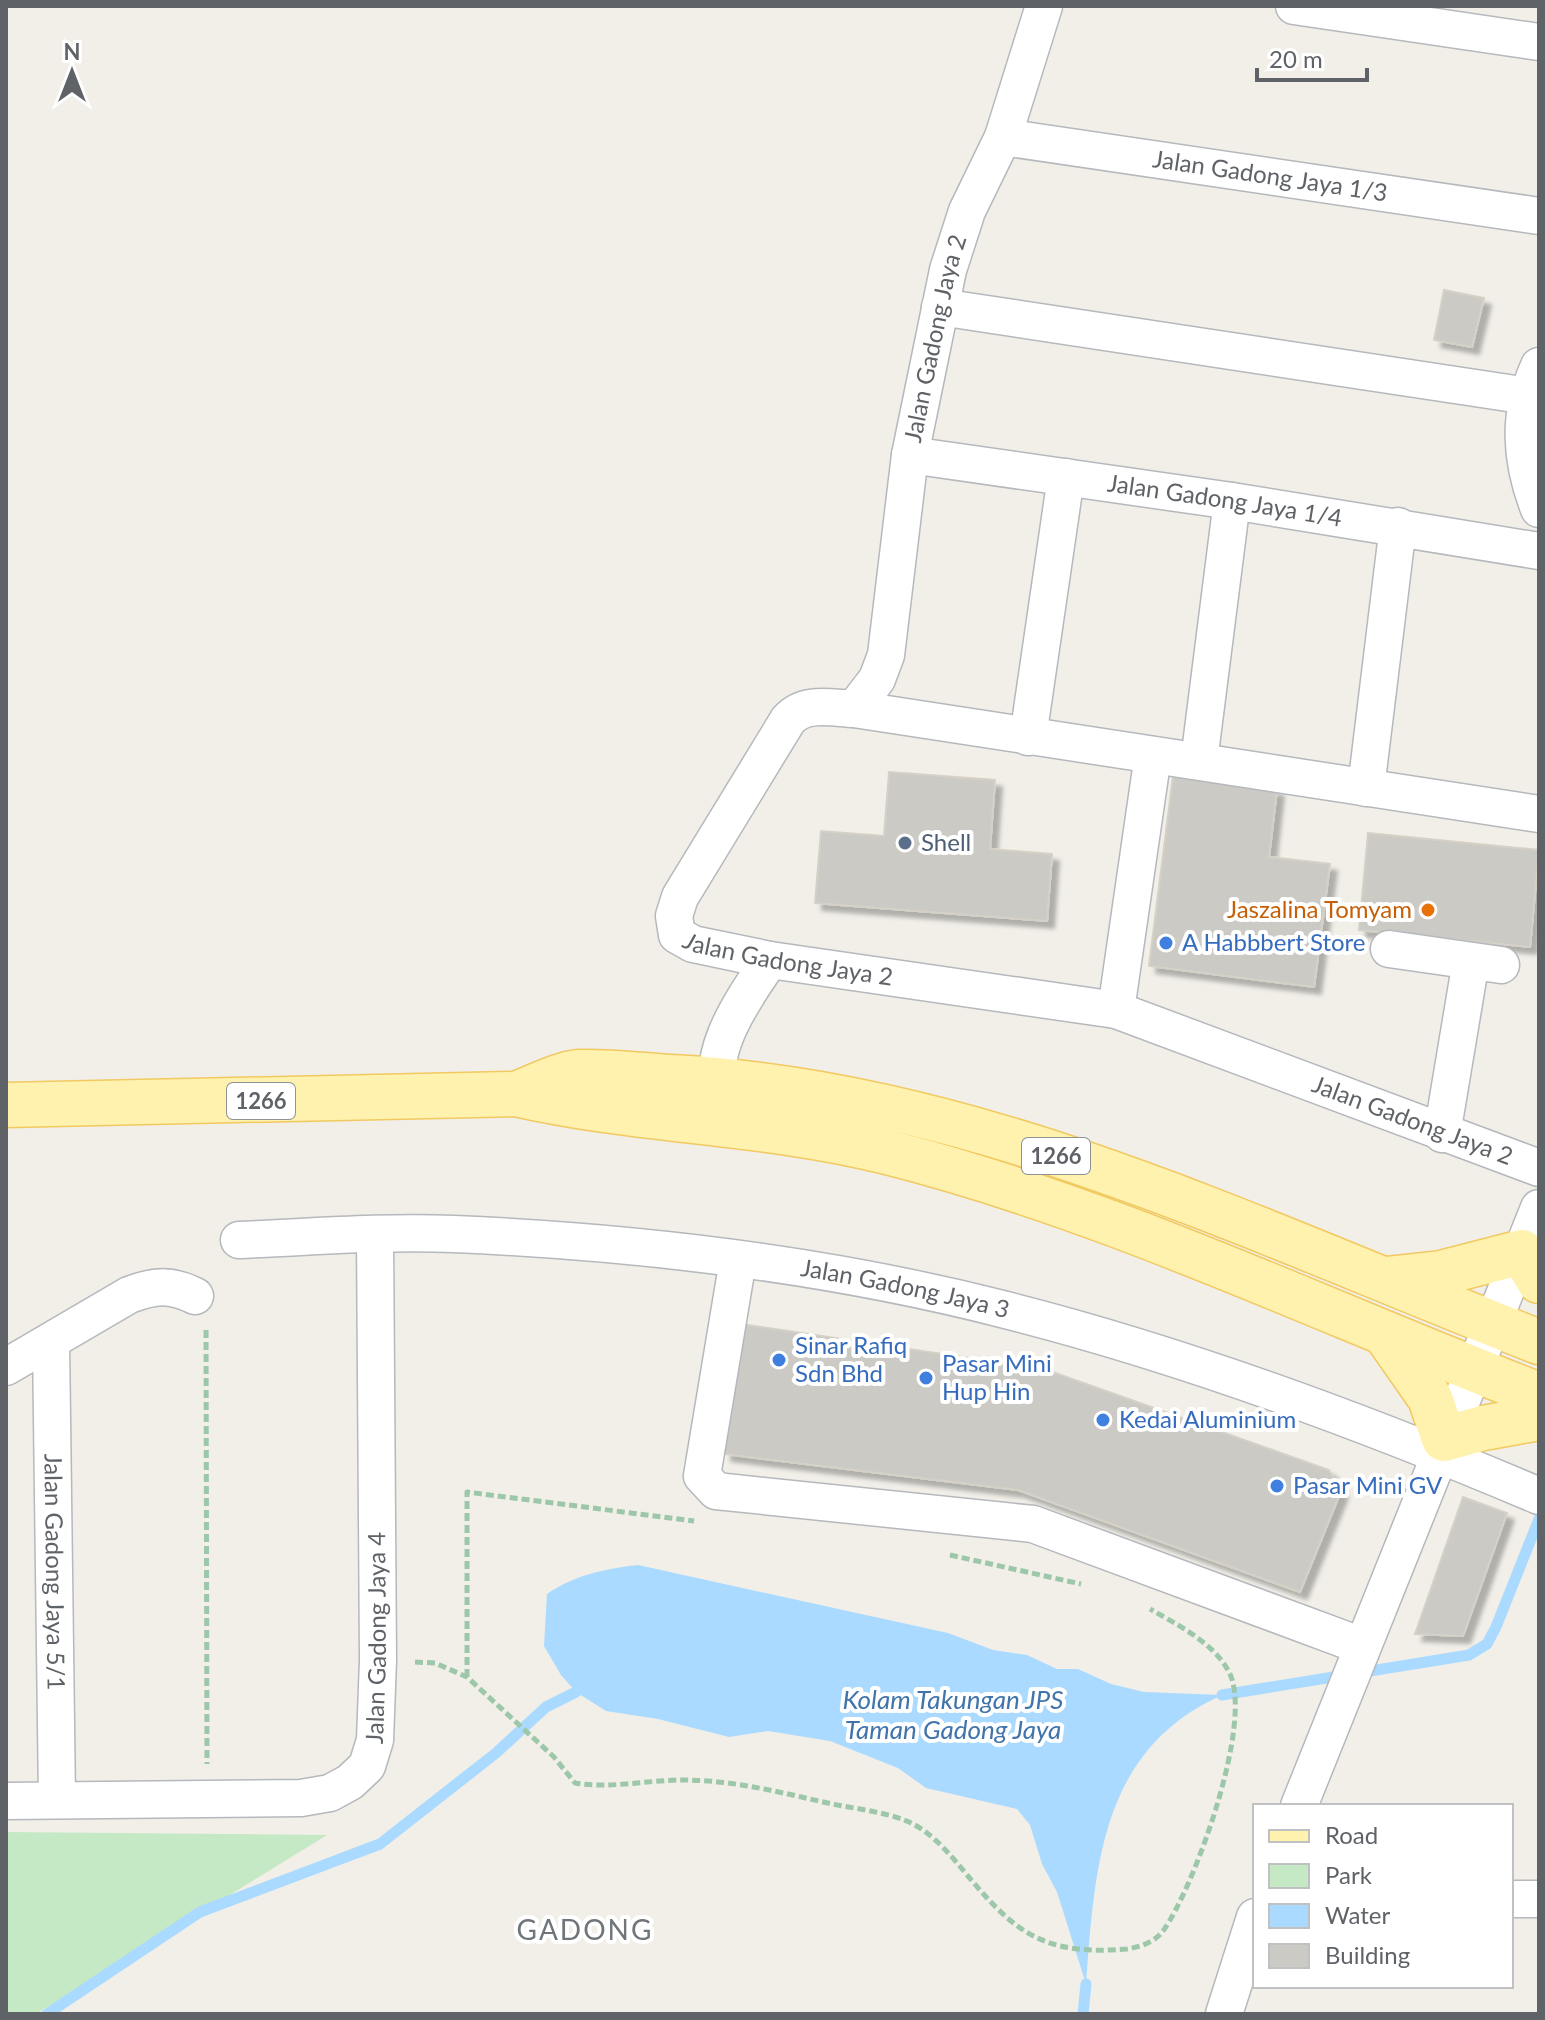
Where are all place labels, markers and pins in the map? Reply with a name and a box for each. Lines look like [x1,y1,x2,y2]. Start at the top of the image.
place label: Shell [921,827,971,856]
marker: Shell [896,834,914,852]
place label: Jaszalina Tomyam [1227,894,1412,923]
marker: Jaszalina Tomyam [1419,901,1437,919]
place label: A Habbbert Store [1182,927,1366,956]
marker: A Habbbert Store [1157,934,1175,952]
place label: Sinar Rafiq Sdn Bhd [795,1330,907,1387]
place label: Pasar Mini Hup Hin [942,1348,1052,1405]
marker: Sinar Rafiq Sdn Bhd [770,1351,788,1369]
marker: Pasar Mini Hup Hin [917,1369,935,1387]
place label: Kedai Aluminium [1119,1404,1296,1433]
marker: Kedai Aluminium [1094,1411,1112,1429]
place label: Pasar Mini GV [1293,1470,1443,1499]
marker: Pasar Mini GV [1268,1477,1286,1495]

